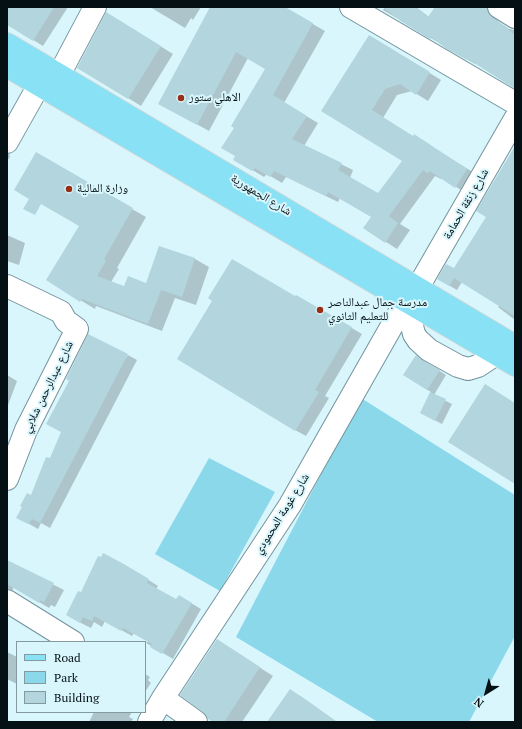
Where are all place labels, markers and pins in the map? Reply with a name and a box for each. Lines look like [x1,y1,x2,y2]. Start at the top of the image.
place label: الاهلي ستور [189,91,241,105]
marker: الاهلي ستور [176,93,186,103]
place label: وزارة المالية [77,182,128,196]
marker: وزارة المالية [64,184,74,194]
place label: مدرسة جمال عبدالناصر للتعليم الثانوي [328,296,427,324]
marker: مدرسة جمال عبدالناصر للتعليم الثانوي [315,305,325,315]

